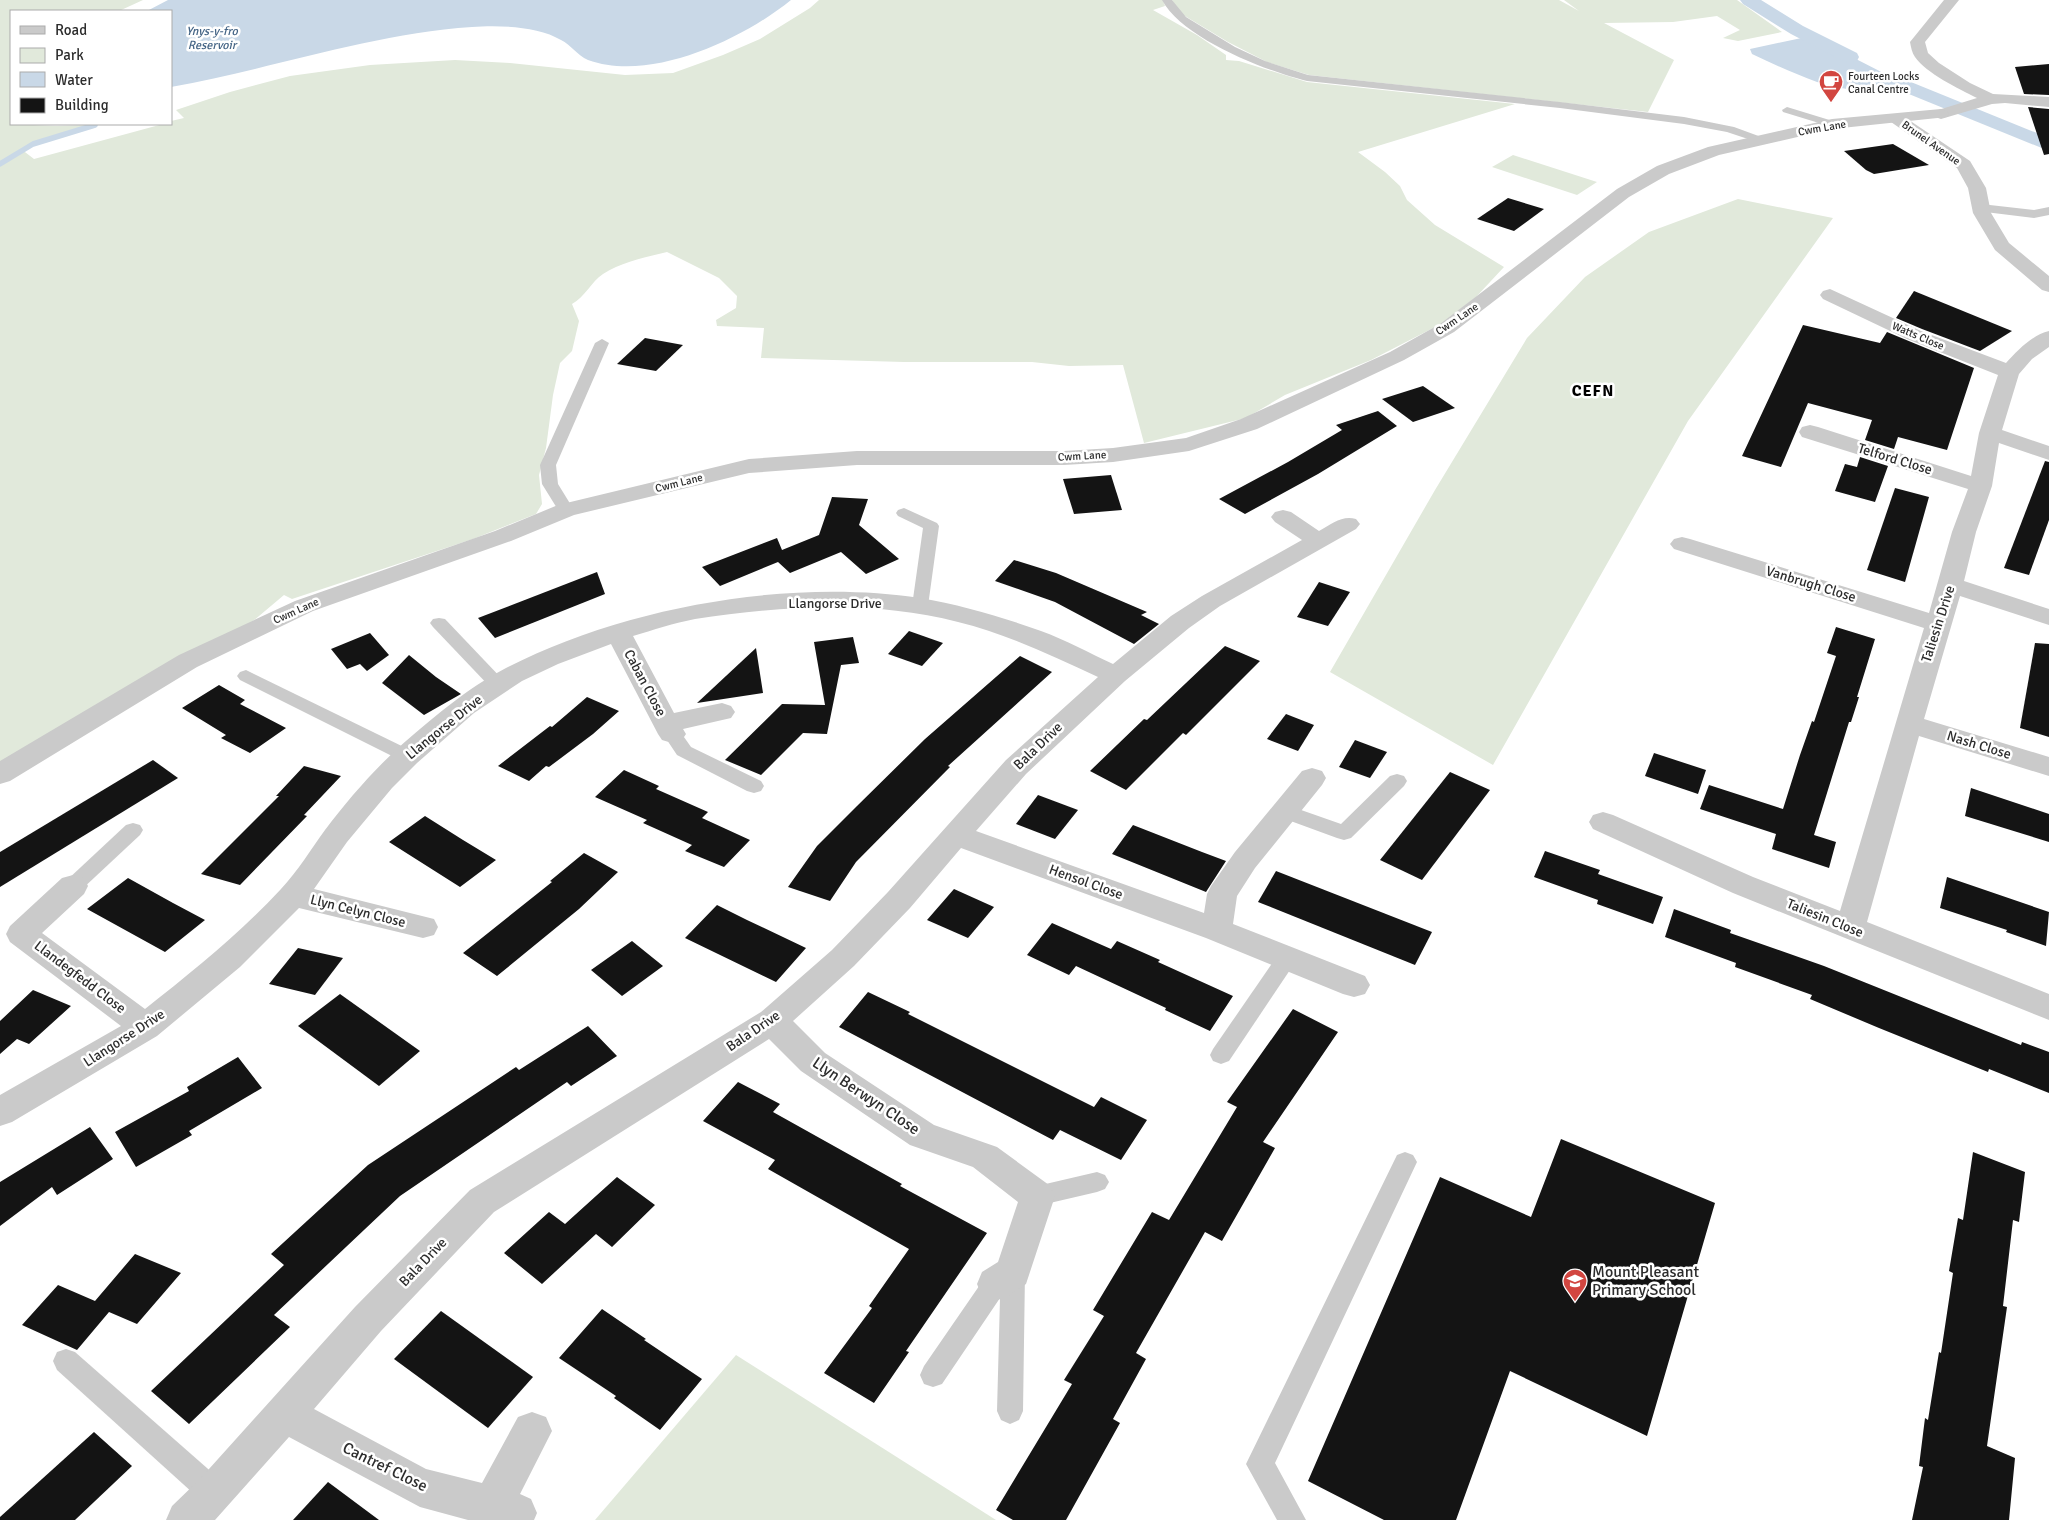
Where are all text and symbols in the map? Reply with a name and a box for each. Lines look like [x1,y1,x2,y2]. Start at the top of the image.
legend [10,10,172,125]
text: Road [55,21,87,39]
water label: Ynys-y-fro Reservoir [186,24,238,53]
text: Park [55,46,84,64]
cafe icon: Fourteen Locks Canal Centre [1818,69,1844,103]
place label: Fourteen Locks Canal Centre [1848,70,1919,96]
text: Water [55,71,93,89]
text: Building [55,96,109,114]
street label: Cwm Lane [1797,117,1847,139]
street label: Brunel Avenue [1899,118,1963,168]
street label: Cwm Lane [1433,300,1481,338]
street label: Watts Close [1890,319,1946,353]
district label: CEFN [1572,381,1614,401]
street label: Telford Close [1856,440,1934,478]
street label: Cwm Lane [1057,448,1107,464]
street label: Cwm Lane [654,471,704,495]
street label: Vanbrugh Close [1764,562,1858,606]
street label: Taliesin Drive [1918,583,1958,665]
street label: Cwm Lane [271,595,321,627]
street label: Llangorse Drive [788,595,882,612]
street label: Caban Close [620,647,670,719]
street label: Llangorse Drive [402,691,486,763]
street label: Bala Drive [1010,719,1066,773]
street label: Nash Close [1945,727,2013,763]
street label: Hensol Close [1047,861,1125,903]
street label: Llyn Celyn Close [309,891,407,931]
street label: Taliesin Close [1784,895,1866,941]
street label: Llandegfedd Close [31,937,129,1017]
street label: Llangorse Drive [80,1005,168,1071]
street label: Bala Drive [723,1007,783,1055]
street label: Llyn Berwyn Close [809,1053,923,1139]
street label: Bala Drive [396,1234,450,1290]
place label: Mount Pleasant Primary School [1592,1262,1699,1300]
school or university icon: Mount Pleasant Primary School [1562,1268,1588,1302]
street label: Cantref Close [339,1438,431,1496]

